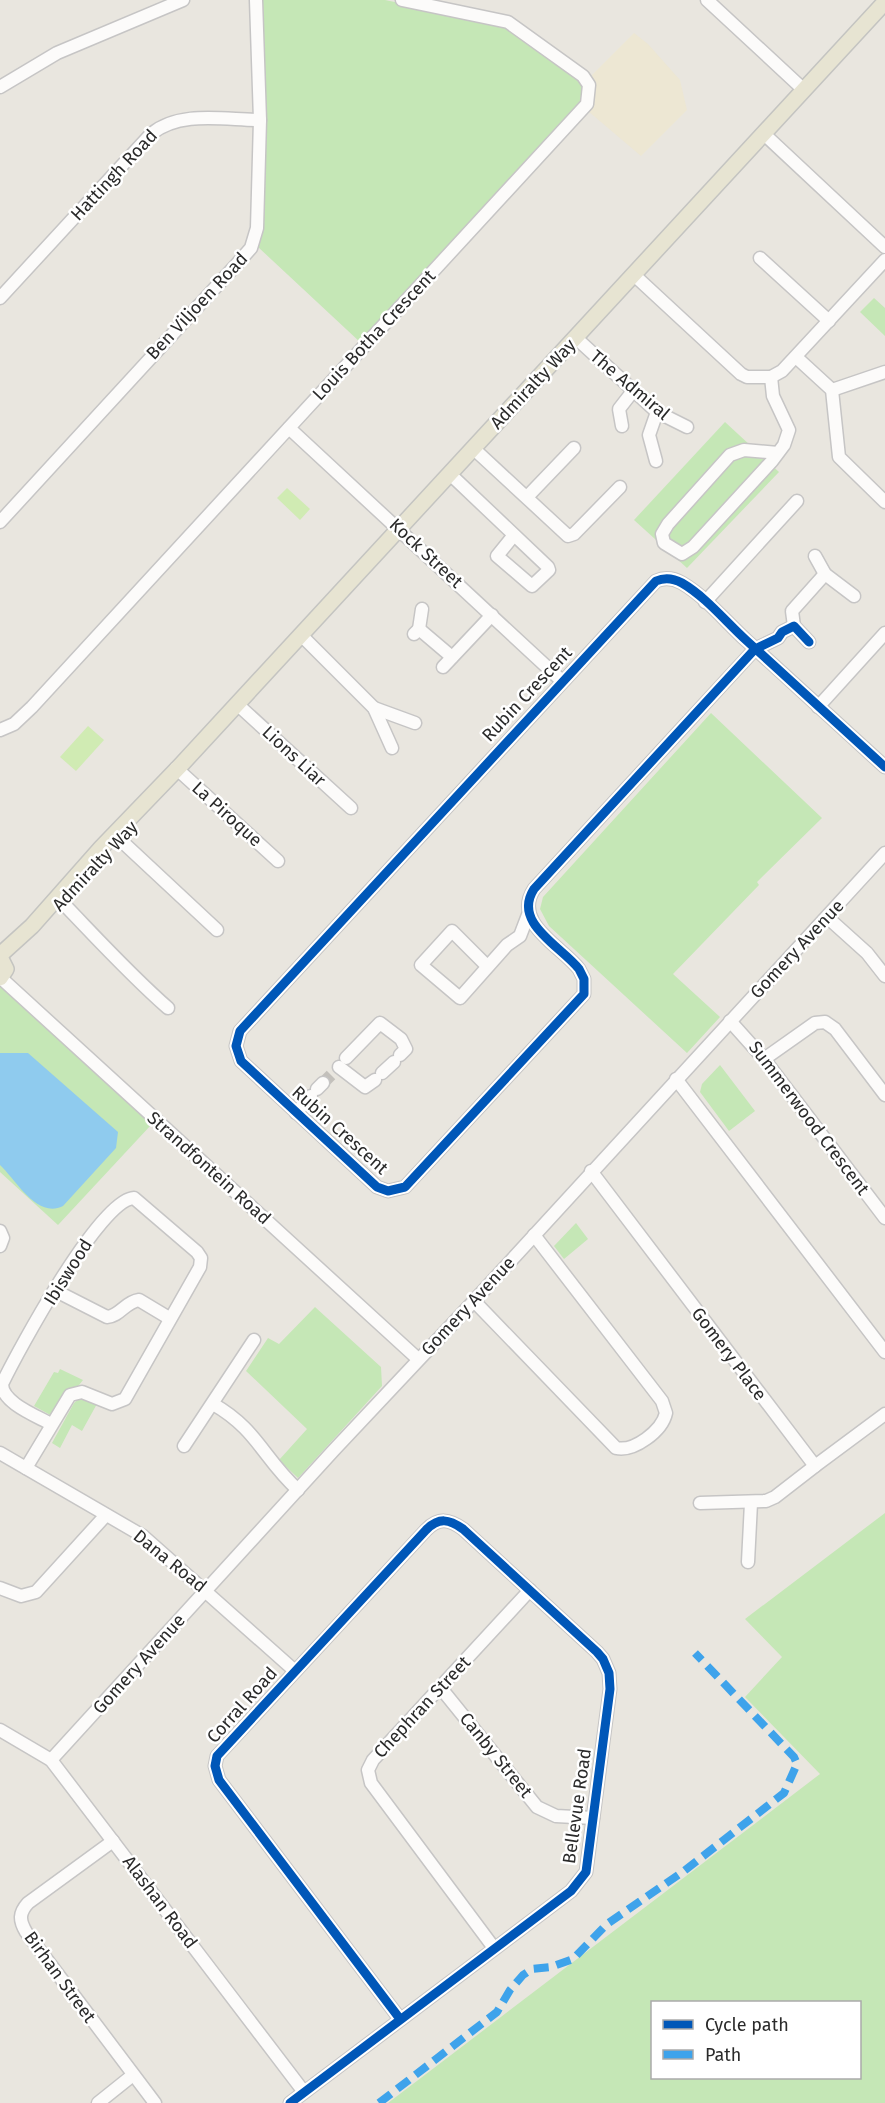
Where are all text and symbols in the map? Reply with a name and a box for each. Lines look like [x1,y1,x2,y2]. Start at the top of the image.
street label: Hattingh Road [66,125,162,225]
street label: Ben Viljoen Road [142,248,252,364]
street label: Louis Botha Crescent [308,265,440,405]
street label: Admiralty Way [486,334,581,434]
street label: The Admiral [586,345,674,425]
street label: Kock Street [385,513,468,593]
street label: Rubin Crescent [477,642,577,746]
street label: Lions Liar [258,721,330,791]
street label: La Piroque [187,777,267,851]
street label: Admiralty Way [48,816,143,916]
street label: Gomery Avenue [746,895,848,1003]
street label: Summerwood Crescent [744,1037,874,1200]
street label: Rubin Crescent [287,1081,393,1179]
street label: Strandfontein Road [143,1107,275,1229]
street label: Ibiswood [39,1235,97,1309]
street label: Gomery Avenue [417,1252,519,1360]
street label: Gomery Place [687,1303,771,1405]
street label: Dana Road [129,1525,211,1597]
street label: Gomery Avenue [88,1609,190,1719]
street label: Chephran Street [369,1651,475,1763]
street label: Corral Road [202,1662,282,1748]
street label: Canby Street [455,1708,537,1802]
street label: Bellevue Road [558,1747,596,1865]
street label: Alashan Road [118,1851,202,1953]
street label: Birhan Street [20,1927,101,2027]
legend [651,2001,861,2079]
text: Cycle path [705,2014,789,2036]
text: Path [705,2044,741,2066]

